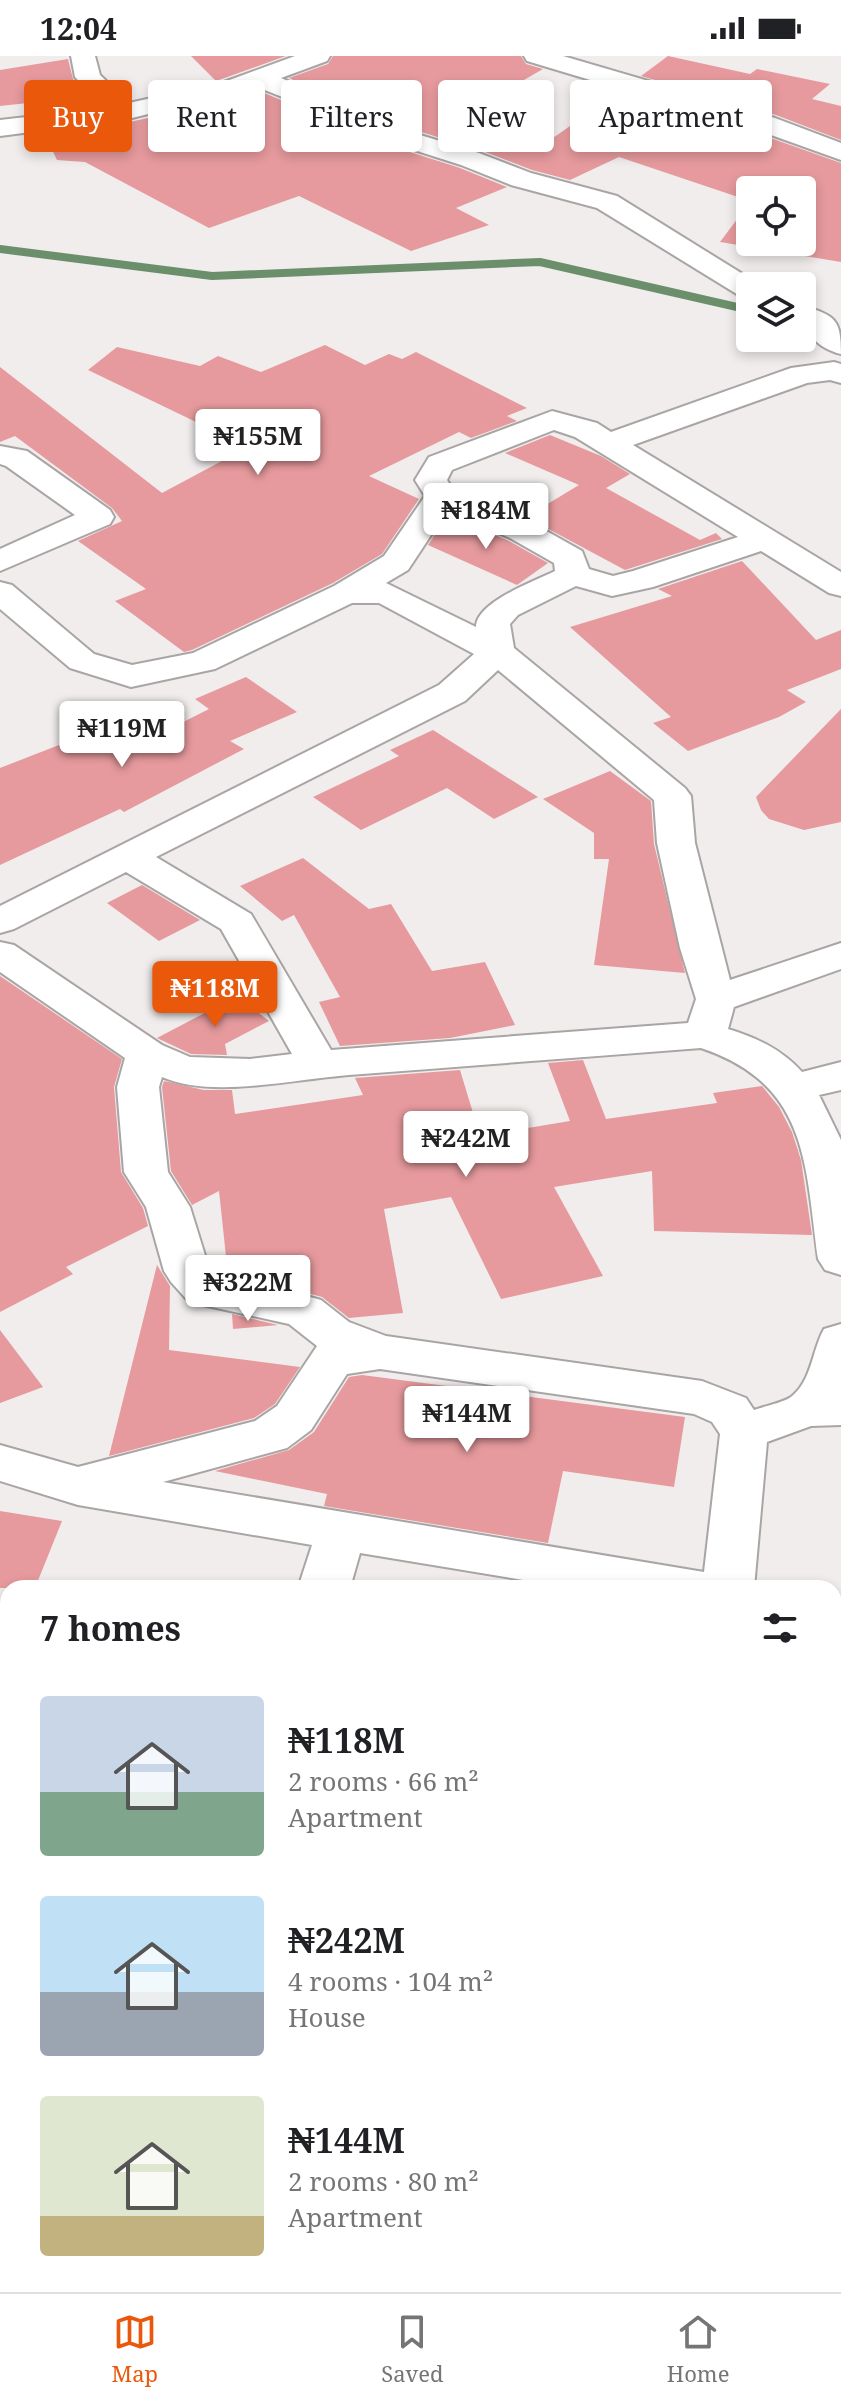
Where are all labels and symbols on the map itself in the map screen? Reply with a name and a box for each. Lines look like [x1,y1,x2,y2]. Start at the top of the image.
pin: ₦155M [202,409,314,477]
pin: ₦184M [430,483,542,551]
pin: ₦119M [66,701,178,769]
pin: ₦118M [159,961,271,1029]
pin: ₦242M [410,1111,522,1179]
pin: ₦322M [192,1255,304,1323]
pin: ₦144M [411,1386,523,1454]

